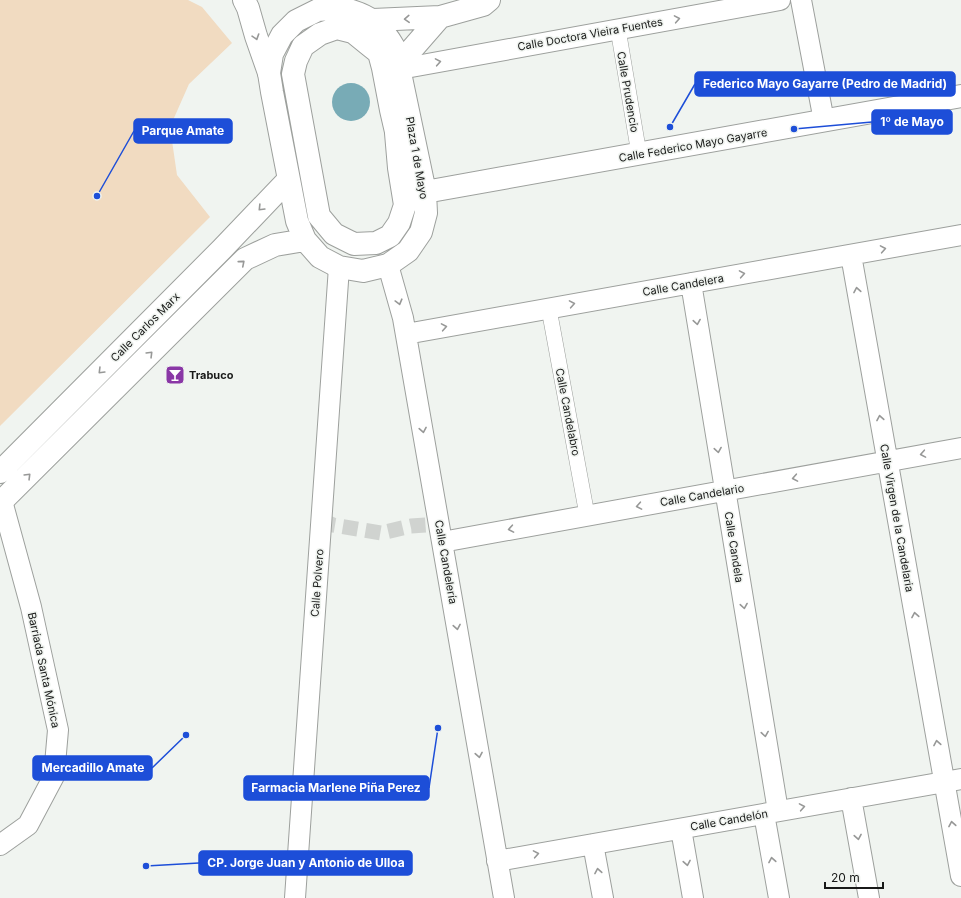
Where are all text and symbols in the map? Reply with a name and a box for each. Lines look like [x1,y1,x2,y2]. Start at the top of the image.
one-way arrow [404,14,410,23]
street label: Calle Doctora Vieira Fuentes [516,14,664,54]
one-way arrow [673,15,680,24]
one-way arrow [251,33,260,40]
street label: Calle Prudencio [614,50,642,134]
one-way arrow [435,58,441,66]
callout: Federico Mayo Gayarre (Pedro de Madrid) [695,72,955,96]
text: Federico Mayo Gayarre (Pedro de Madrid) [703,76,947,91]
callout: 1º de Mayo [872,110,952,134]
text: 1º de Mayo [880,114,944,129]
street label: Plaza 1 de Mayo [403,116,431,201]
callout: Parque Amate [134,119,232,143]
text: Parque Amate [142,123,224,138]
street label: Calle Federico Mayo Gayarre [618,125,768,165]
one-way arrow [258,203,266,211]
one-way arrow [880,245,886,254]
one-way arrow [237,260,245,267]
street label: Calle Candelera [641,271,725,299]
one-way arrow [738,271,745,279]
one-way arrow [854,287,862,294]
street label: Calle Carlos Marx [107,289,183,365]
one-way arrow [394,299,403,306]
one-way arrow [569,301,575,309]
one-way arrow [693,319,701,325]
one-way arrow [441,323,447,332]
one-way arrow [145,351,153,359]
bar icon: Trabuco [164,364,186,386]
one-way arrow [98,366,106,374]
street label: Calle Candelabro [553,367,583,457]
place label: Trabuco [189,368,234,382]
one-way arrow [876,415,885,422]
one-way arrow [418,427,426,433]
street label: Calle Virgen de la Candelaria [877,443,917,593]
one-way arrow [713,447,722,453]
one-way arrow [920,450,926,458]
one-way arrow [23,473,31,480]
one-way arrow [792,473,798,481]
street label: Calle Candelario [659,481,746,509]
one-way arrow [636,501,642,510]
street label: Calle Candela [721,510,747,584]
street label: Calle Candelería [432,519,460,605]
one-way arrow [508,525,515,533]
street label: Calle Polvero [308,548,326,618]
one-way arrow [739,603,748,609]
street label: Barriada Santa Mónica [25,611,63,729]
one-way arrow [911,612,919,619]
one-way arrow [452,624,461,630]
one-way arrow [760,731,769,737]
one-way arrow [933,740,942,747]
one-way arrow [474,752,483,758]
callout: Mercadillo Amate [33,756,152,780]
text: Mercadillo Amate [42,760,144,775]
callout: Farmacia Marlene Piña Perez [244,776,429,800]
text: Farmacia Marlene Piña Perez [251,780,421,795]
one-way arrow [799,803,805,812]
street label: Calle Candelón [689,806,769,834]
one-way arrow [948,821,956,827]
one-way arrow [853,834,862,840]
one-way arrow [533,850,539,859]
callout: CP. Jorge Juan y Antonio de Ulloa [199,851,412,875]
text: CP. Jorge Juan y Antonio de Ulloa [207,855,405,870]
one-way arrow [768,857,777,863]
one-way arrow [682,860,691,866]
scale bar [825,864,883,890]
one-way arrow [594,868,603,874]
text: 20 m [831,870,860,885]

